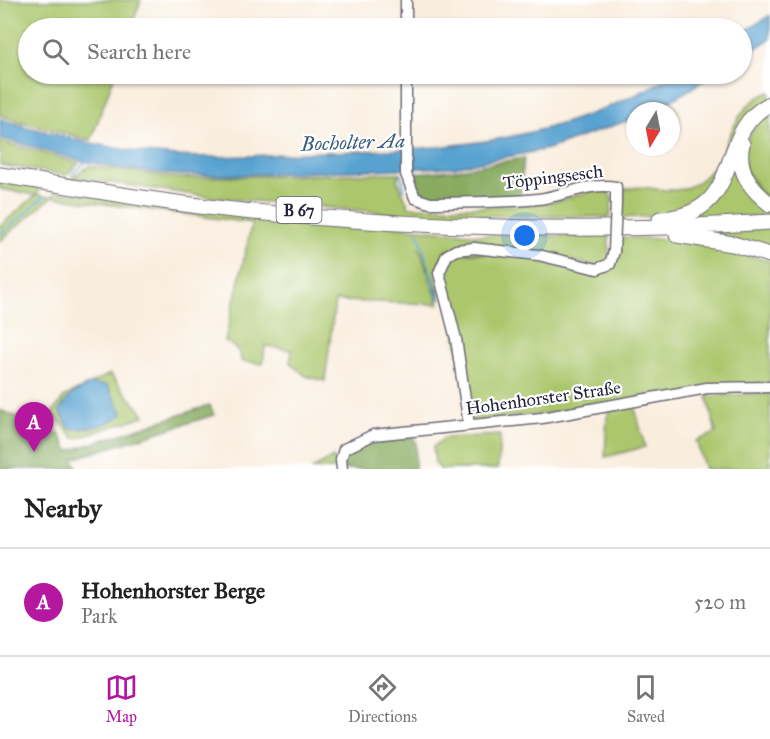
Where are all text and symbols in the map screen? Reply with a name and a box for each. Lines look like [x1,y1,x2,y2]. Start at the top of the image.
search box [18,18,752,84]
icon: search [39,35,72,68]
text: Search here [87,38,191,65]
north arrow [626,102,680,156]
water label: Bocholter Aa [300,128,405,156]
street label: Töppingsesch [502,160,604,195]
road number: B 67 [276,197,322,223]
your location [510,221,539,250]
street label: Hohenhorster Straße [464,376,622,420]
pin: A [15,402,54,452]
text: Nearby [24,492,102,524]
text: Hohenhorster Berge [81,577,265,604]
text: A [37,590,50,614]
text: 520 m [694,590,746,614]
text: Park [81,604,117,628]
tab: Map [105,671,138,726]
tab: Directions [348,671,417,726]
tab: Saved [627,671,665,726]

